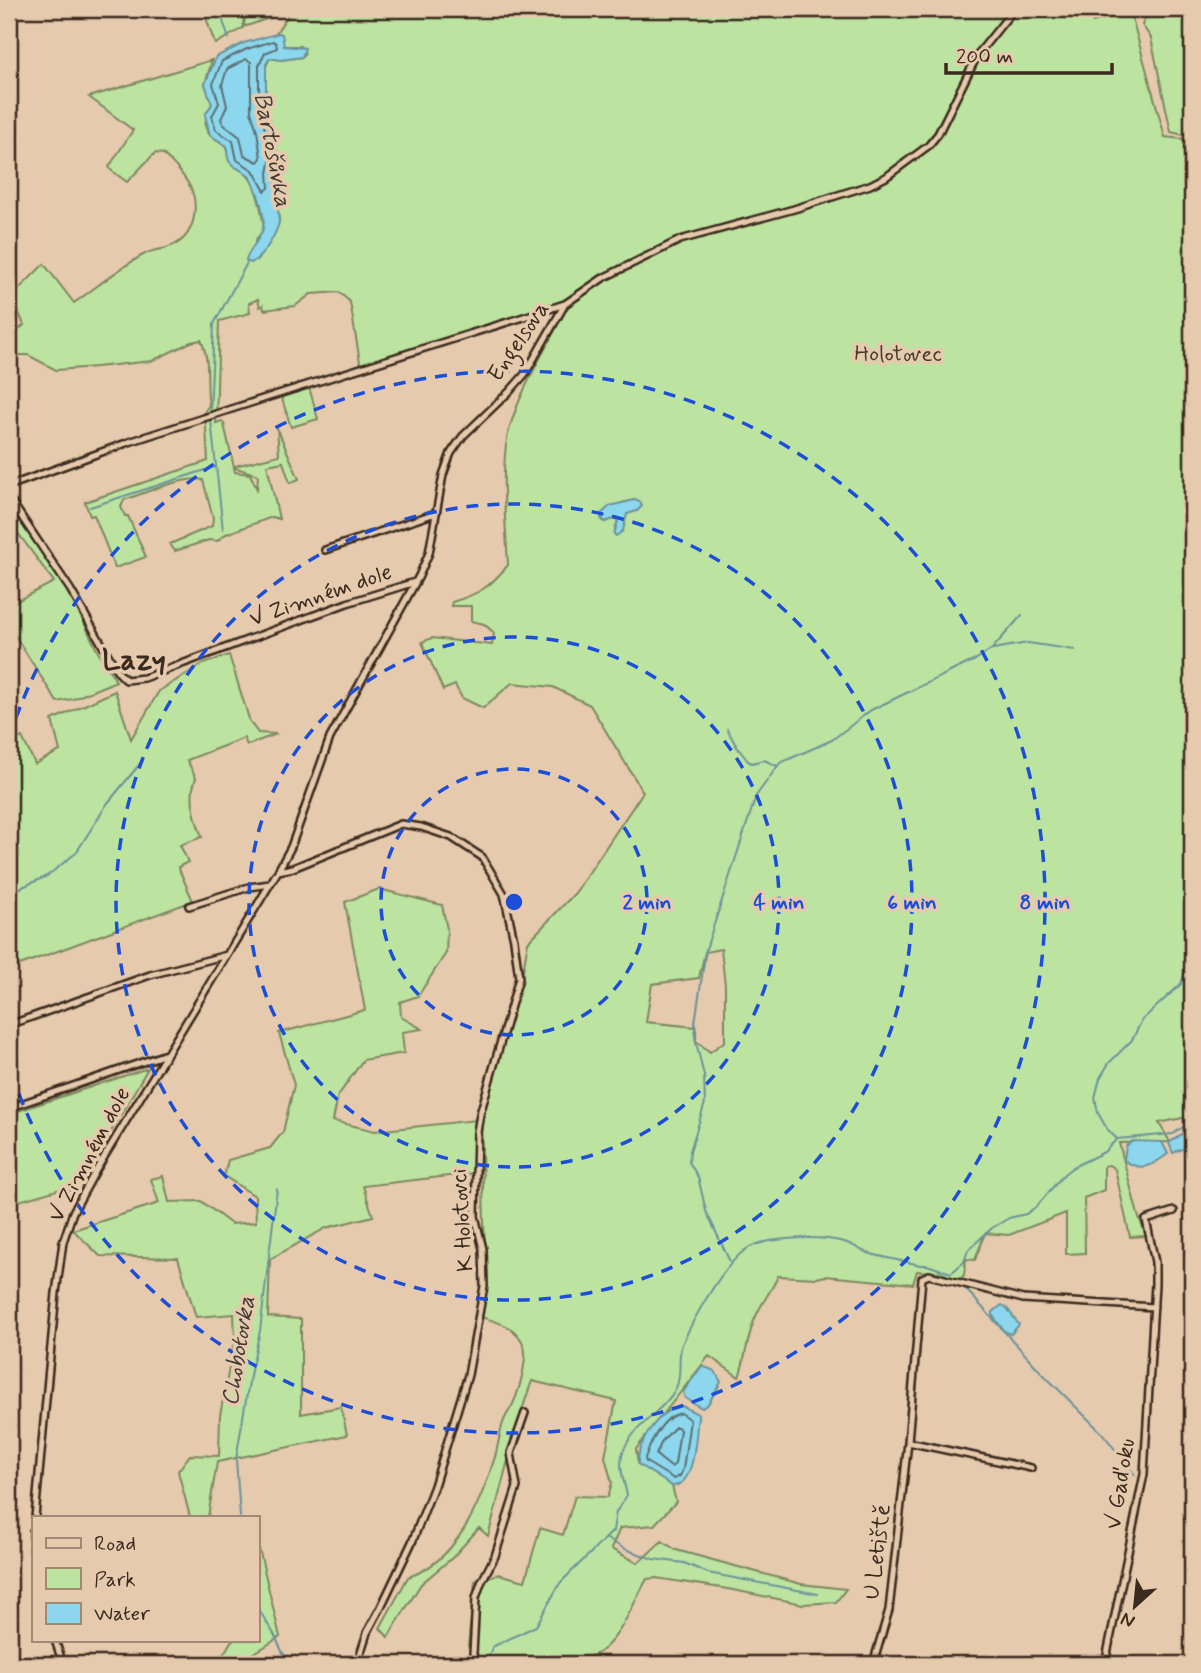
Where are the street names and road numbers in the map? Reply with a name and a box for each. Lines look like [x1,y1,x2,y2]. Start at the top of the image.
street label: Engelsova [481,296,558,389]
street label: V Zimném dole [246,558,396,634]
street label: V Zimném dole [42,1082,138,1228]
street label: K Holotovci [444,1167,482,1273]
street label: V Gaďoku [1099,1436,1143,1532]
street label: U Letiště [857,1503,899,1601]

